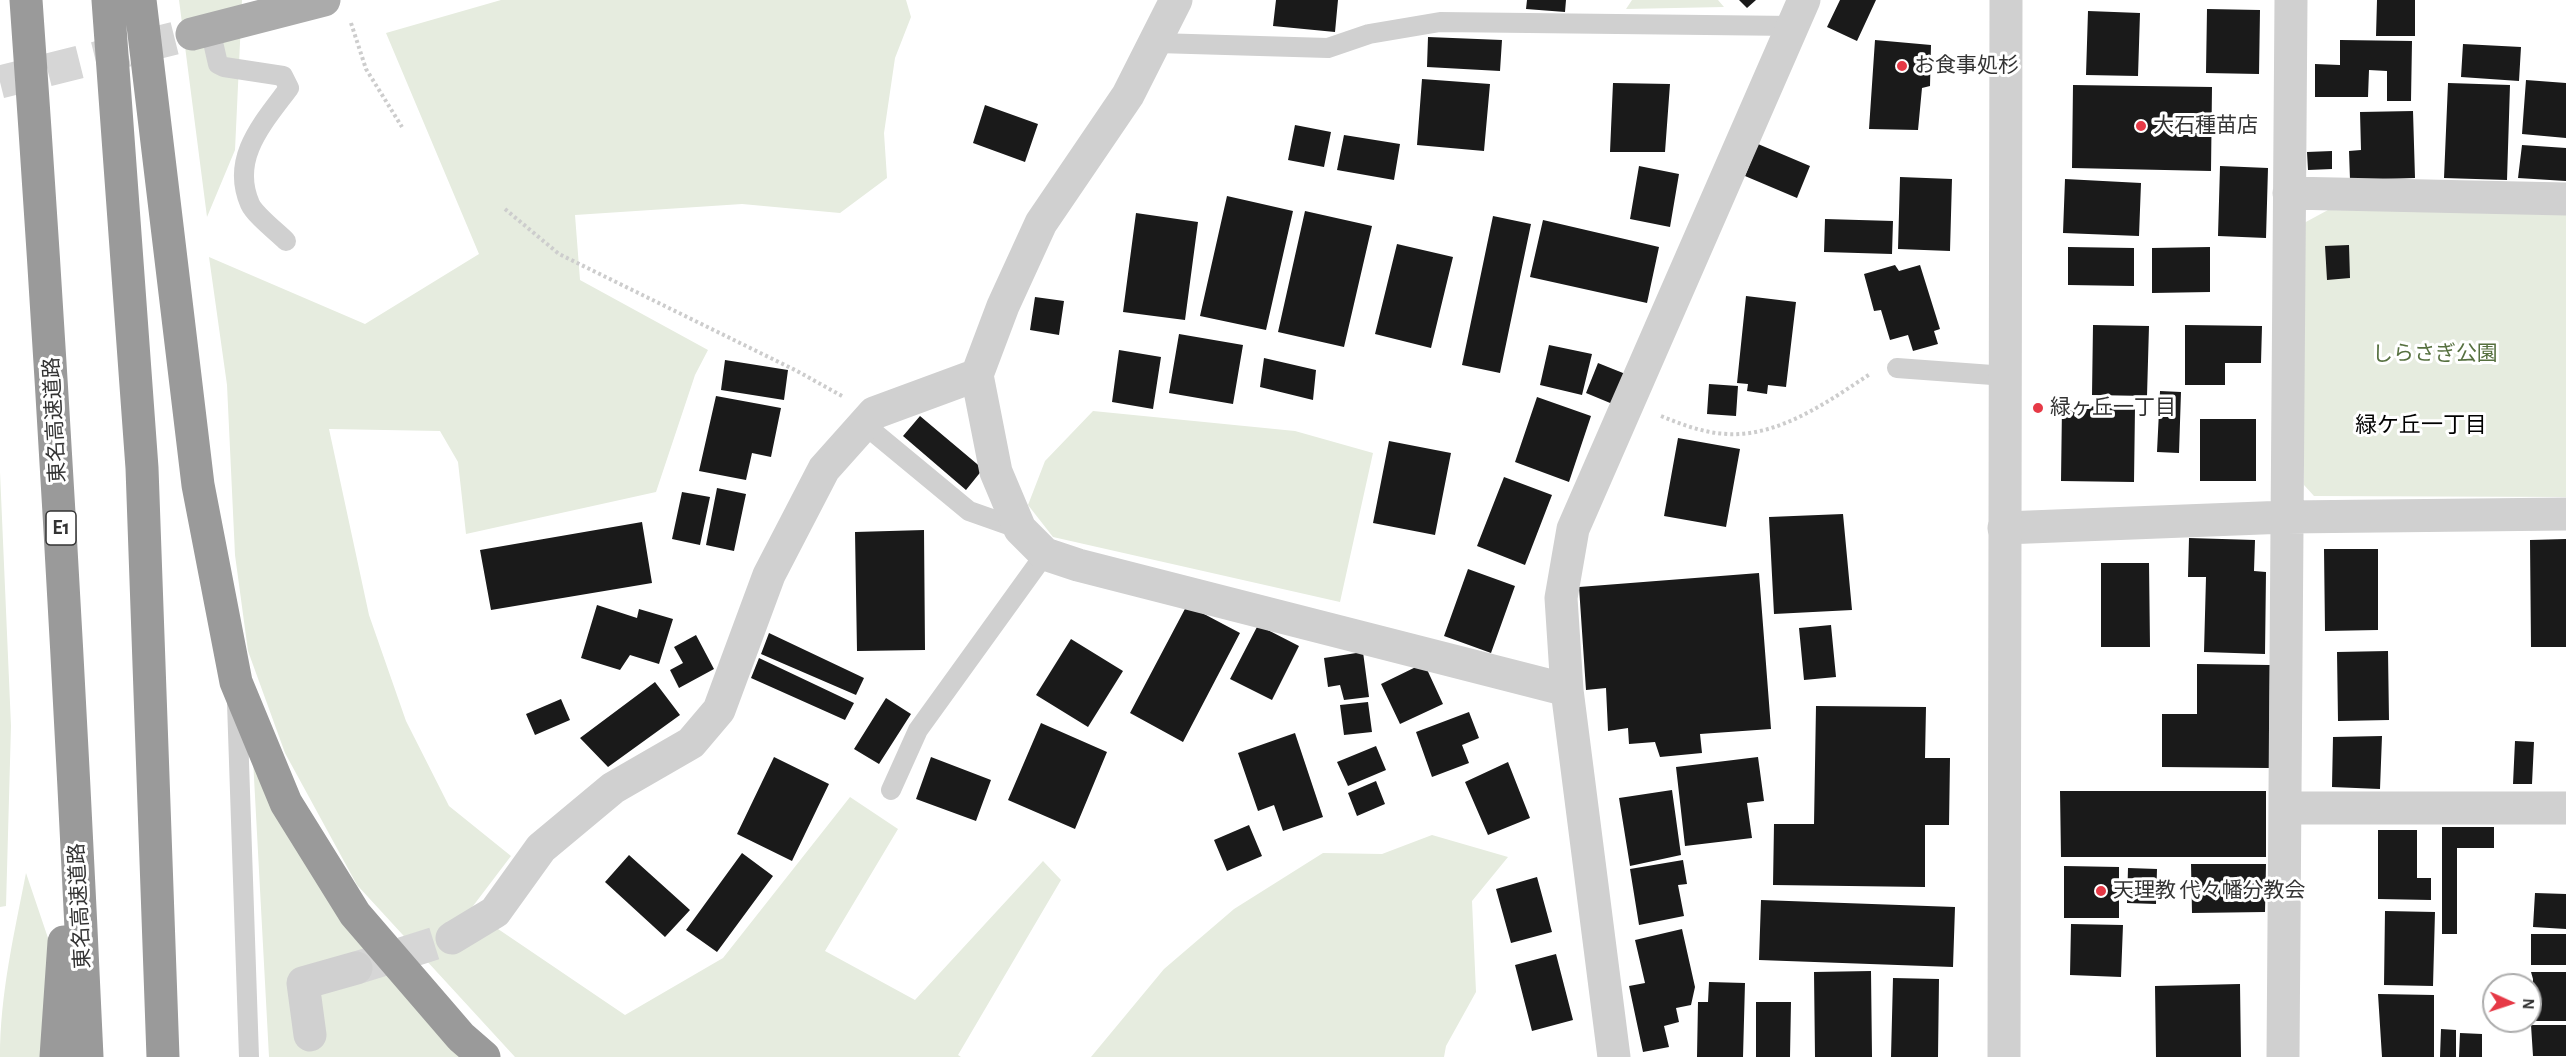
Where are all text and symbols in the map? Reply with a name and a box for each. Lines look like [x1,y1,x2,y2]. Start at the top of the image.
place label: お食事処杉 [1914,53,2019,79]
marker: お食事処杉 [1895,59,1909,73]
place label: 大石種苗店 [2153,113,2258,139]
marker: 大石種苗店 [2134,119,2148,133]
park label: しらさぎ公園 [2372,341,2498,367]
street label: 東名高速道路 [39,356,71,484]
place label: 緑ヶ丘一丁目 [2050,395,2176,421]
marker: 緑ヶ丘一丁目 [2031,401,2045,415]
district label: 緑ケ丘一丁目 [2355,412,2487,438]
road number: E1 [46,511,76,545]
street label: 東名高速道路 [64,842,96,970]
place label: 天理教 代々幡分教会 [2113,878,2305,904]
marker: 天理教 代々幡分教会 [2094,884,2108,898]
north arrow [2482,973,2542,1033]
text: N [2520,998,2536,1010]

